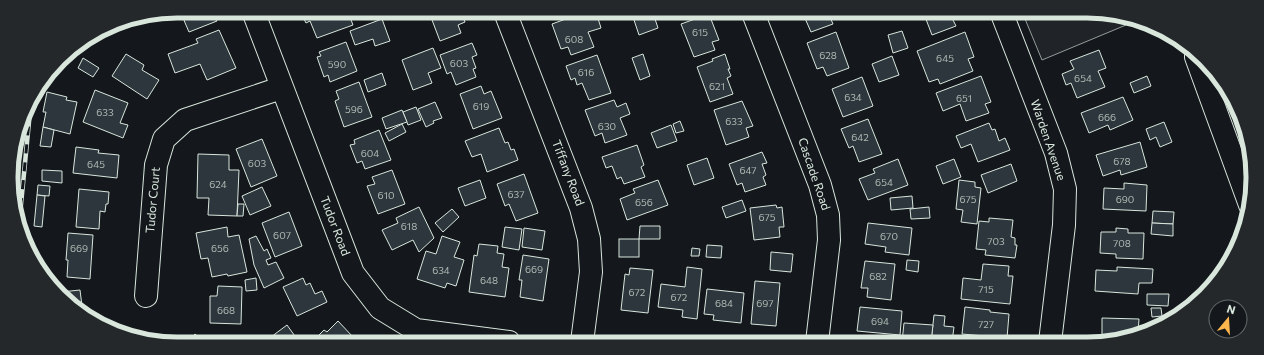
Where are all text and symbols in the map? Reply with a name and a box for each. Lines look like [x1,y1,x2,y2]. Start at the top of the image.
house number: 615 [692,26,708,38]
house number: 608 [565,33,583,45]
house number: 628 [819,49,837,61]
house number: 645 [936,52,954,64]
house number: 603 [450,57,468,69]
house number: 590 [328,58,346,70]
house number: 616 [578,66,594,78]
house number: 654 [1074,72,1092,84]
house number: 621 [709,80,725,92]
house number: 634 [844,91,862,103]
house number: 651 [956,92,972,104]
street label: Warden Avenue [1029,97,1069,182]
house number: 619 [473,100,489,112]
house number: 596 [345,103,363,115]
house number: 633 [96,106,114,118]
house number: 666 [1098,111,1116,123]
house number: 633 [725,115,743,127]
house number: 630 [598,120,616,132]
house number: 642 [851,131,869,143]
street label: Cascade Road [796,136,834,212]
street label: Tiffany Road [550,138,588,208]
house number: 604 [361,147,379,159]
house number: 678 [1113,155,1131,167]
house number: 603 [248,157,266,169]
house number: 645 [87,158,105,170]
house number: 647 [739,164,757,176]
street label: Tudor Court [142,166,162,234]
house number: 654 [875,176,893,188]
house number: 624 [209,178,227,190]
house number: 637 [508,188,525,200]
house number: 610 [378,189,394,201]
house number: 675 [959,193,977,205]
house number: 690 [1116,193,1134,205]
street label: Tudor Road [318,194,354,257]
house number: 656 [635,196,653,208]
house number: 675 [758,211,776,223]
house number: 618 [401,220,417,232]
house number: 607 [273,229,291,241]
house number: 670 [880,230,898,242]
house number: 703 [987,235,1005,247]
house number: 708 [1113,237,1131,249]
house number: 669 [70,242,88,254]
house number: 656 [211,242,229,254]
house number: 669 [525,263,543,275]
house number: 634 [432,264,450,276]
house number: 682 [869,270,887,282]
house number: 648 [480,274,498,286]
house number: 715 [978,283,994,295]
house number: 672 [629,286,646,298]
house number: 672 [671,291,688,303]
house number: 684 [715,297,733,309]
house number: 697 [756,297,774,309]
north arrow [1208,299,1248,339]
text: N [1225,302,1237,316]
house number: 668 [217,304,235,316]
house number: 694 [871,315,889,327]
house number: 727 [978,318,994,330]

